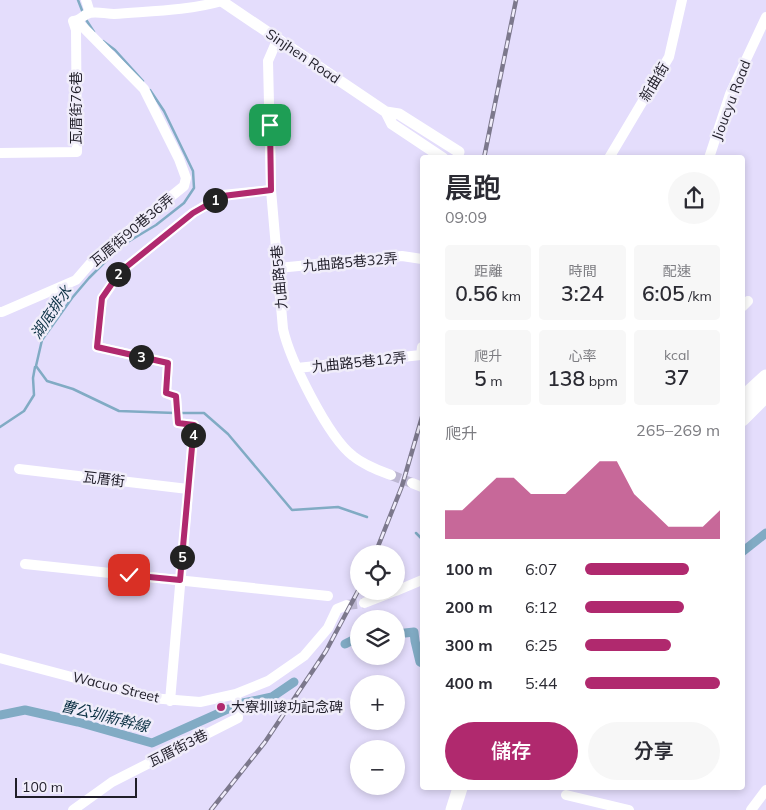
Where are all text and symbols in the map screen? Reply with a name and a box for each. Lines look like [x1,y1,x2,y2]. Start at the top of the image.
street label: Sinjhen Road [262,25,344,87]
street label: Jioucyu Road [707,57,755,143]
street label: 新曲街 [635,59,673,105]
street label: 瓦厝街76巷 [67,72,85,144]
pin [249,104,291,146]
icon: arrive [256,111,284,139]
text: 晨跑 [445,170,501,205]
button: share [668,172,720,224]
pin: 1 [202,188,228,212]
street label: 瓦厝街90巷36弄 [87,190,177,270]
text: 1 [211,191,220,209]
text: 09:09 [445,207,487,227]
street label: 九曲路5巷 [267,244,291,310]
street label: 九曲路5巷32弄 [302,249,398,275]
pin: 2 [106,262,130,286]
text: 距離 [474,262,502,280]
text: 時間 [568,262,596,280]
text: 配速 [663,262,691,280]
text: 2 [114,265,123,283]
text: 0.56 [455,280,498,306]
text: 3:24 [561,280,604,306]
text: 6:05 [642,280,685,306]
water label: 湖底排水 [26,281,76,342]
text: km [498,287,521,305]
text: /km [685,287,712,305]
pin: 3 [128,344,154,370]
text: kcal [664,346,690,364]
text: 爬升 [474,347,502,365]
text: 心率 [568,347,596,365]
text: 3 [137,348,146,366]
street label: 九曲路5巷12弄 [311,348,407,376]
text: 37 [664,364,689,390]
text: 5 [474,365,486,391]
text: 138 [547,365,585,391]
text: m [486,372,502,390]
text: bpm [585,372,618,390]
text: 265–269 m [636,420,720,440]
pin: 4 [180,422,206,448]
text: 爬升 [445,423,477,443]
text: 4 [189,426,198,444]
street label: 瓦厝街 [82,468,126,490]
pin: 5 [170,544,194,570]
map controls [350,545,405,795]
button: locate [350,545,405,600]
text: 5 [178,548,187,566]
pin [108,554,150,596]
text: 100 m [445,559,493,579]
text: 6:07 [525,559,557,579]
icon: check [115,561,143,589]
text: 200 m [445,597,493,617]
text: 6:12 [525,597,557,617]
button: layers [350,610,405,665]
text: 300 m [445,635,493,655]
text: 6:25 [525,635,557,655]
street label: Wacuo Street [71,668,161,706]
text: 400 m [445,673,493,693]
text: 5:44 [525,673,557,693]
button: + [350,675,405,730]
water label: 曹公圳新幹線 [59,696,153,737]
place label: 大寮圳竣功記念碑 [231,698,343,716]
marker: 大寮圳竣功記念碑 [215,701,227,713]
button: 儲存 [445,722,578,780]
button: 分享 [588,722,720,780]
street label: 瓦厝街3巷 [145,725,211,771]
button: − [350,740,405,795]
scale bar [15,775,138,798]
text: 100 m [22,778,63,796]

